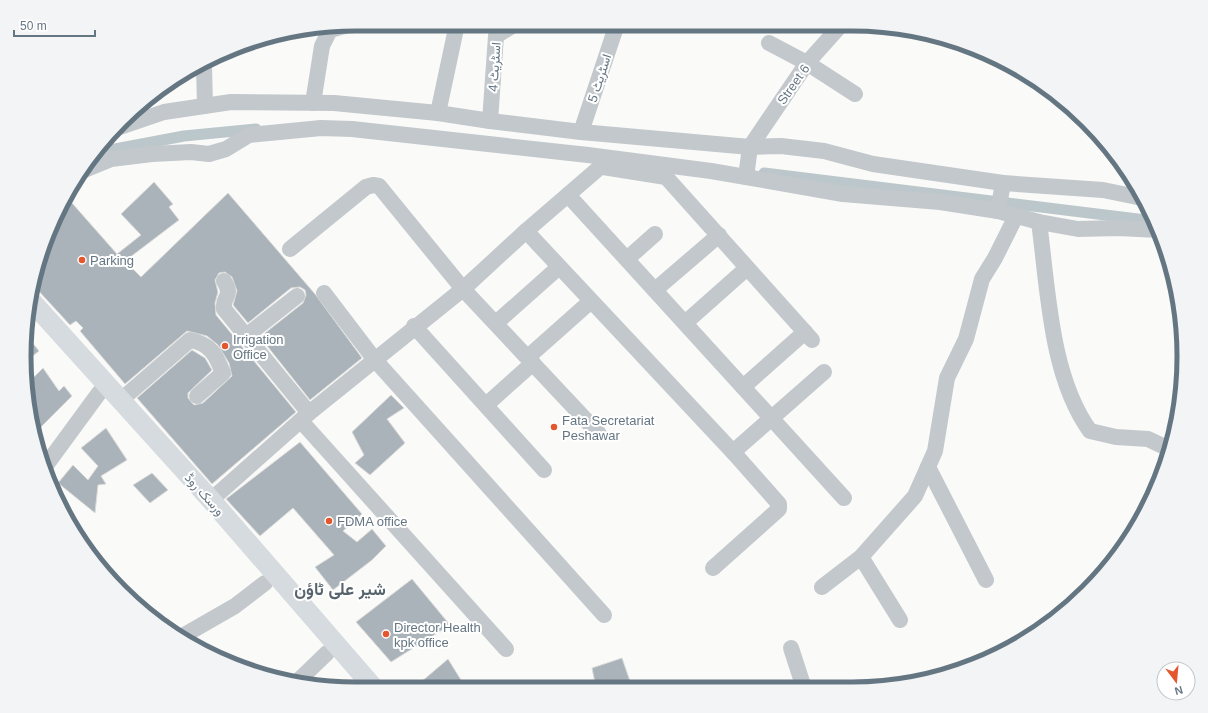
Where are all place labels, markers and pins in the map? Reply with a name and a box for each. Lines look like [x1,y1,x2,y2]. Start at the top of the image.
place label: Parking [90,253,134,268]
marker: Parking [77,255,87,265]
place label: Irrigation Office [233,332,284,362]
marker: Irrigation Office [220,341,230,351]
place label: Fata Secretariat Peshawar [562,413,655,443]
marker: Fata Secretariat Peshawar [549,422,559,432]
place label: FDMA office [337,514,408,529]
marker: FDMA office [324,516,334,526]
place label: Director Health kpk office [394,620,481,650]
marker: Director Health kpk office [381,629,391,639]

